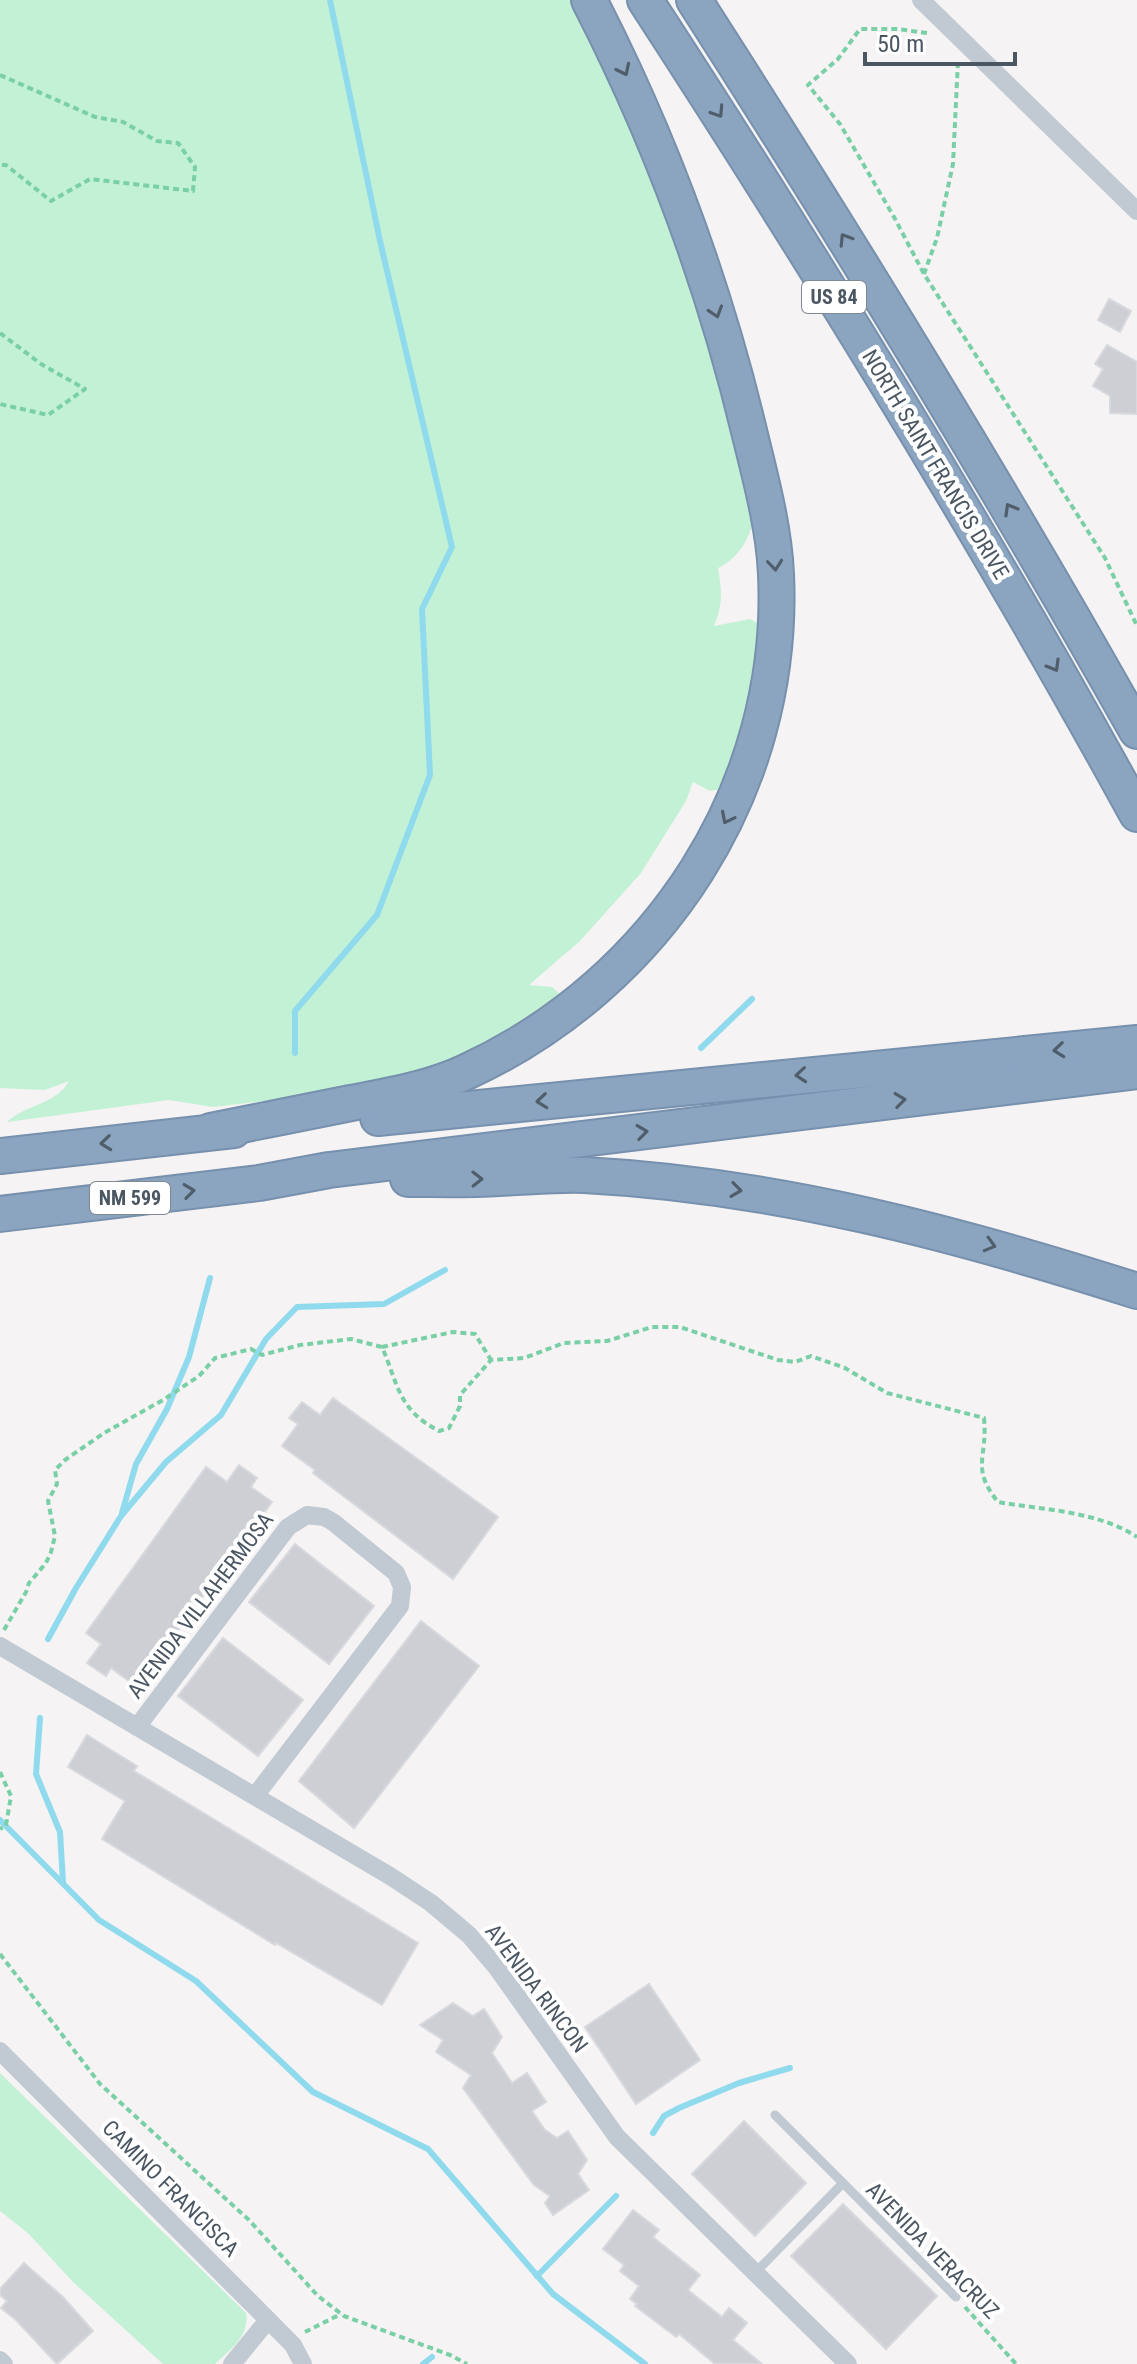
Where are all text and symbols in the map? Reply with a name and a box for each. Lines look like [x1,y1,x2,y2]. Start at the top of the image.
scale bar [865,16,1015,66]
text: 50 m [877,30,924,58]
one-way arrow [614,61,630,76]
one-way arrow [708,104,723,118]
one-way arrow [840,233,855,248]
road number: US 84 [802,281,866,313]
one-way arrow [707,305,723,319]
street label: NORTH SAINT FRANCIS DRIVE [857,345,1014,583]
one-way arrow [1004,503,1020,518]
one-way arrow [767,559,784,572]
one-way arrow [1044,657,1060,672]
one-way arrow [722,809,737,824]
one-way arrow [1052,1042,1065,1059]
one-way arrow [794,1066,807,1083]
one-way arrow [535,1092,548,1109]
one-way arrow [894,1092,907,1109]
one-way arrow [635,1124,649,1141]
one-way arrow [99,1134,112,1151]
one-way arrow [471,1170,484,1188]
one-way arrow [730,1181,743,1198]
road number: NM 599 [90,1182,170,1214]
one-way arrow [182,1183,195,1200]
one-way arrow [983,1236,997,1252]
street label: AVENIDA VILLAHERMOSA [122,1507,279,1703]
street label: AVENIDA RINCON [480,1919,593,2057]
street label: CAMINO FRANCISCA [97,2115,244,2262]
street label: AVENIDA VERACRUZ [861,2177,1004,2324]

